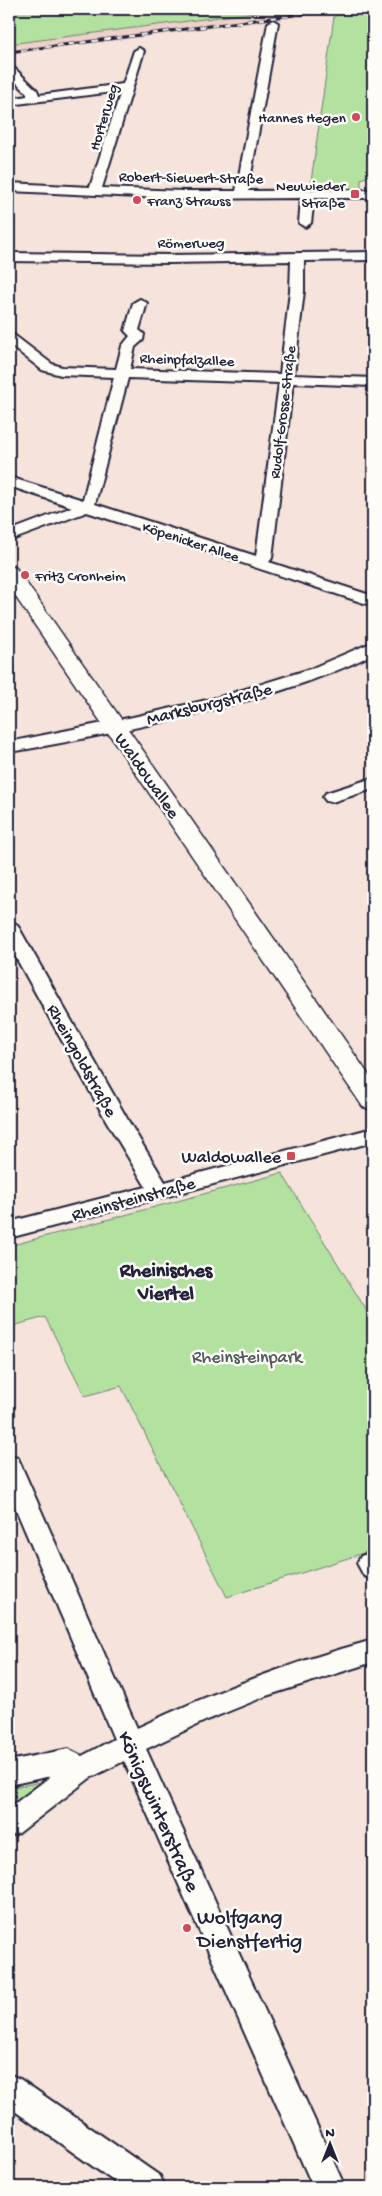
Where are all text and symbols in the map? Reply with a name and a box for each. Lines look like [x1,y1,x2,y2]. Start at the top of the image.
street label: Horterweg [86,82,124,153]
place label: Hannes Hegen [258,110,346,128]
marker: Hannes Hegen [350,111,362,123]
street label: Robert-Siewert-Straße [119,169,264,189]
place label: Neuwieder Straße [276,178,347,213]
marker: Neuwieder Straße [349,188,361,200]
place label: Franz Strauss [146,193,231,211]
marker: Franz Strauss [131,194,143,206]
street label: Römerweg [157,235,225,253]
street label: Rudolf-Grosse-Straße [267,345,301,480]
street label: Rheinpfalzallee [139,350,235,372]
street label: Köpenicker Allee [140,519,241,567]
place label: Fritz Cronheim [34,568,126,586]
marker: Fritz Cronheim [19,569,31,581]
street label: Marksburgstraße [145,680,275,731]
street label: Waldowallee [109,730,184,824]
street label: Rheingoldstraße [41,1001,121,1122]
place label: Waldowallee [181,1148,282,1169]
marker: Waldowallee [285,1150,297,1162]
street label: Rheinsteinstraße [70,1174,198,1227]
district label: Rheinisches Viertel [119,1261,214,1307]
park label: Rheinsteinpark [192,1348,304,1369]
street label: Königswinterstraße [110,1728,204,1898]
place label: Wolfgang Dienstfertig [195,1907,302,1956]
marker: Wolfgang Dienstfertig [181,1922,193,1934]
north arrow [304,2118,354,2168]
text: N [325,2125,335,2142]

